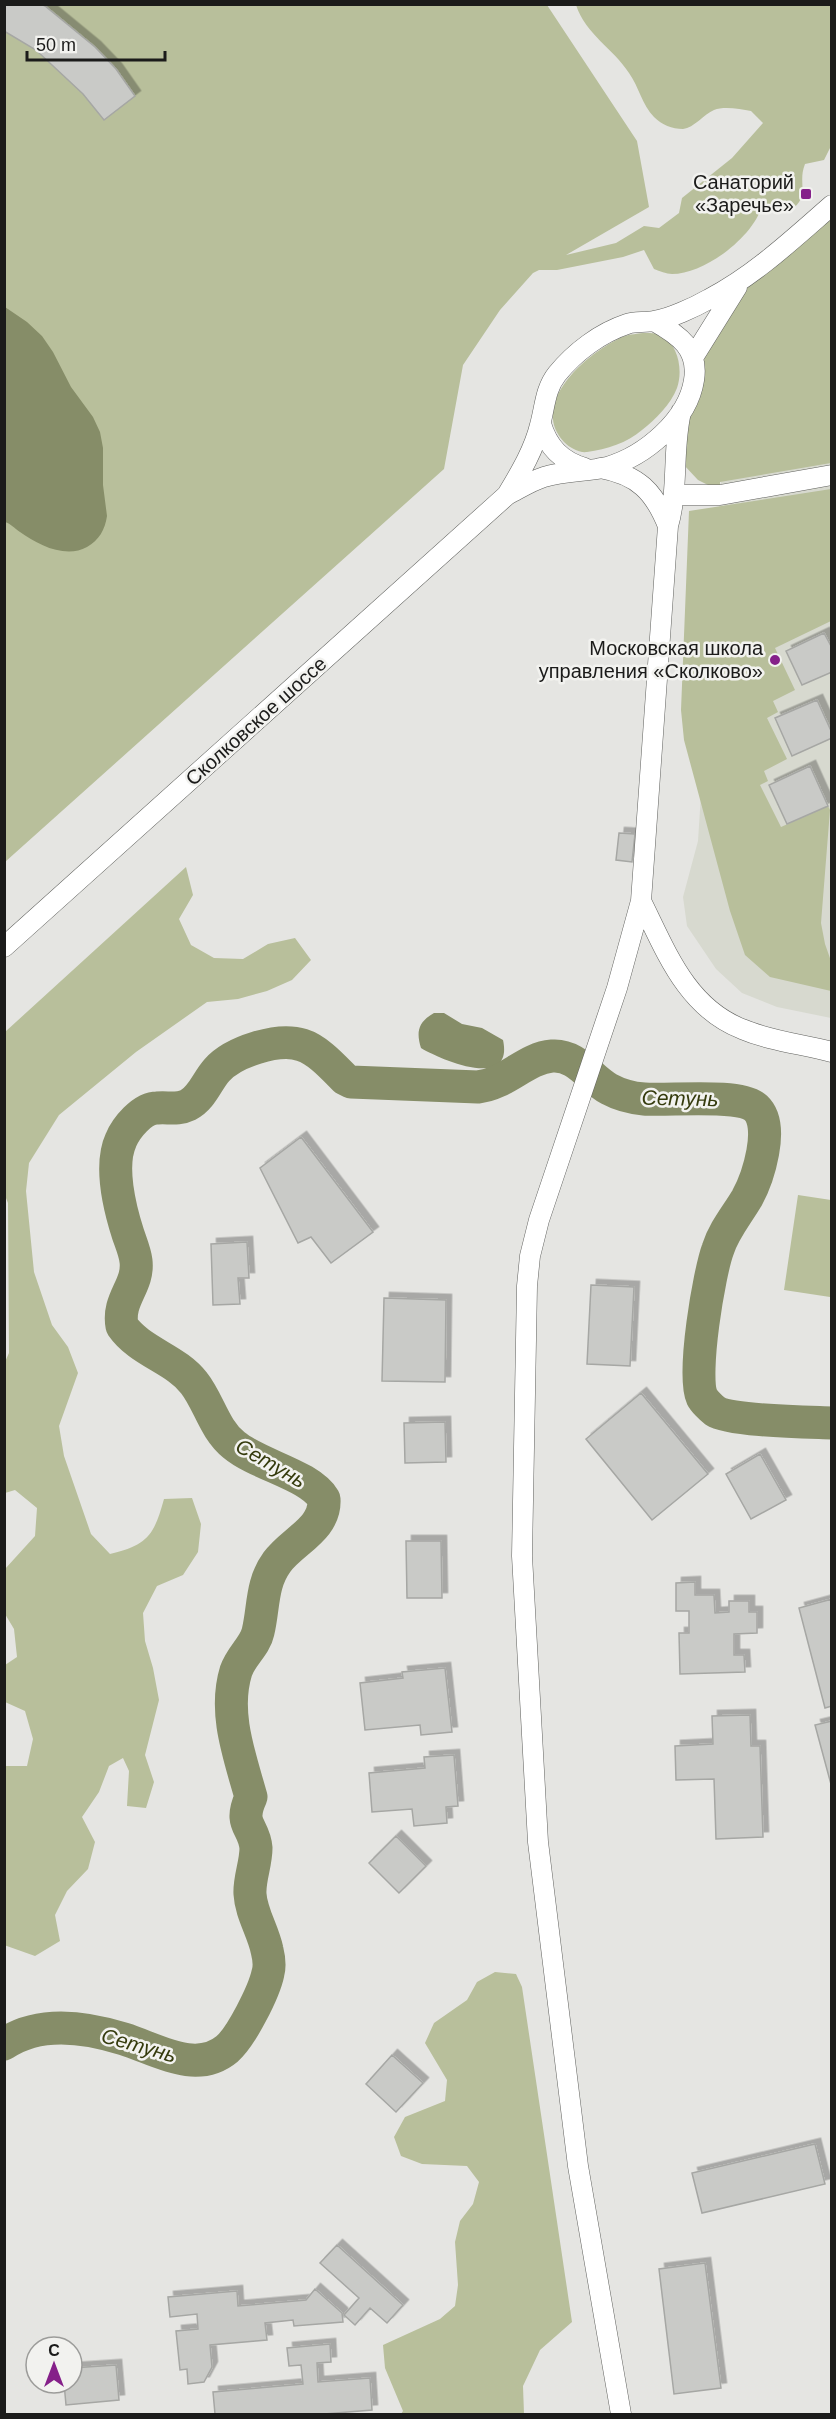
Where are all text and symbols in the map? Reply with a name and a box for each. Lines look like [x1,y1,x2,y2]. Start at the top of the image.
scale bar [27,24,165,62]
text: 50 m [36,35,76,55]
place label: Санаторий «Заречье» [693,171,794,216]
marker: Санаторий «Заречье» [799,187,813,201]
place label: Московская школа управления «Сколково» [539,637,764,682]
street label: Сколковское шоссе [181,652,331,790]
marker: Московская школа управления «Сколково» [768,653,782,667]
water label: Сетунь [641,1086,719,1110]
water label: Сетунь [232,1434,310,1492]
water label: Сетунь [99,2023,179,2067]
north arrow [24,2335,84,2395]
text: С [48,2342,60,2359]

